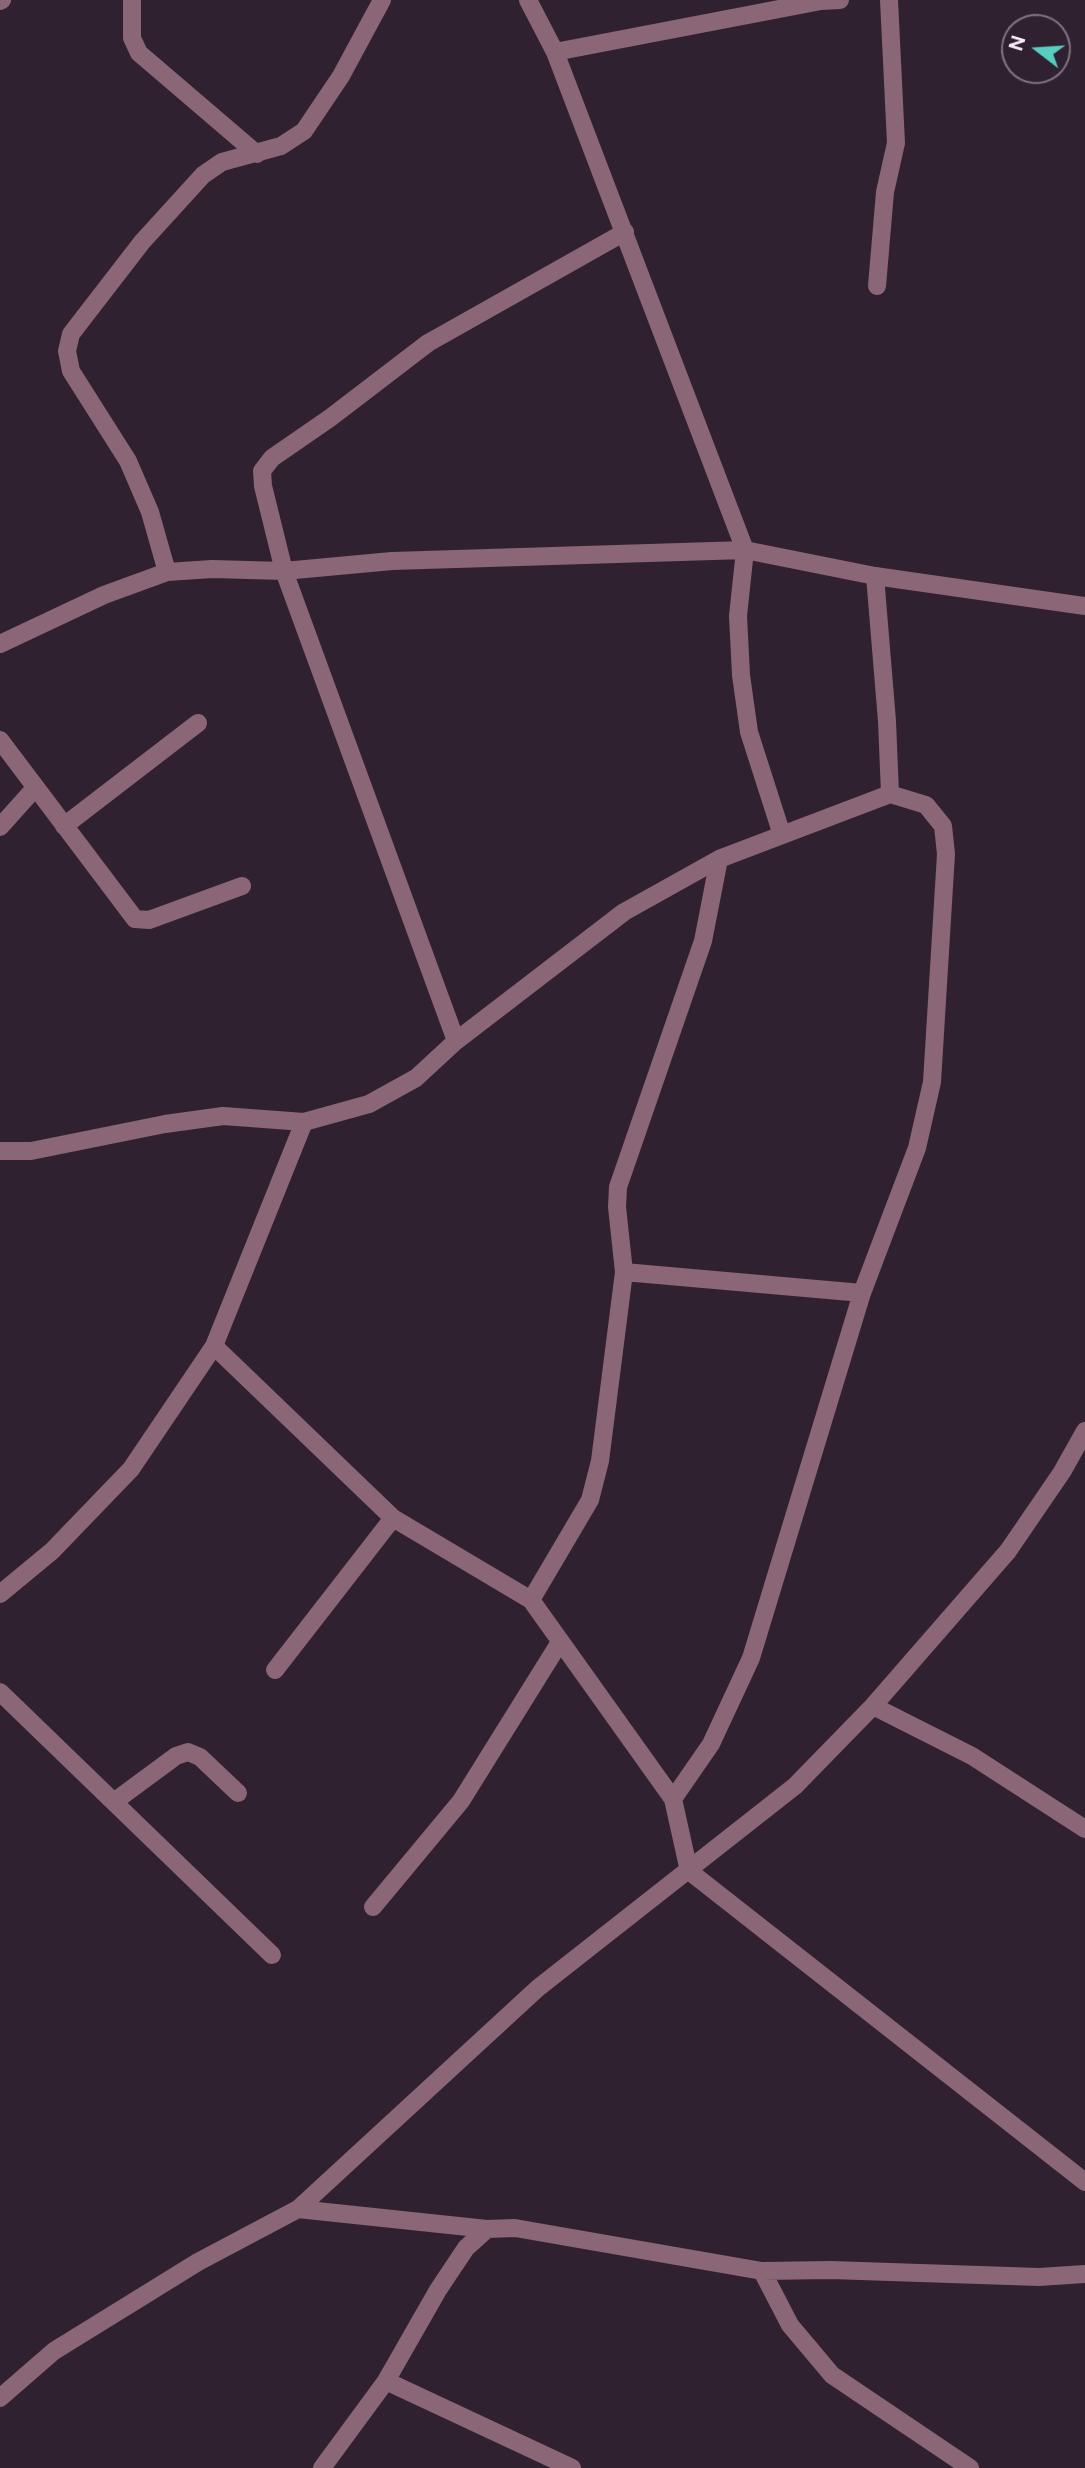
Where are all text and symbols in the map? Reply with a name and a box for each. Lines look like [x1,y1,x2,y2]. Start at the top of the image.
north arrow [1001,14,1071,84]
text: N [1004,33,1030,54]

